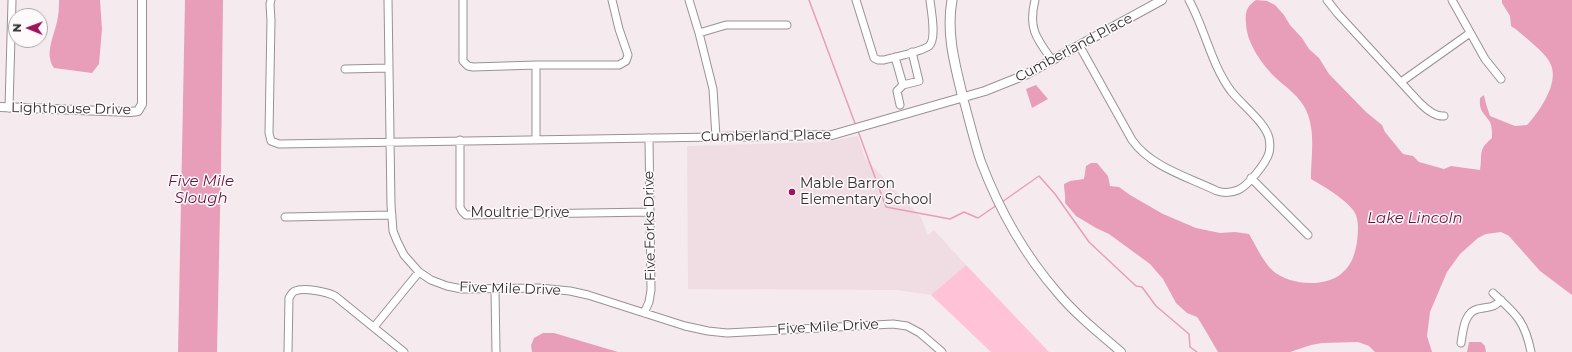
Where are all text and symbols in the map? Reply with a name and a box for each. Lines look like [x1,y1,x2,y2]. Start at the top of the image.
north arrow [8,8,48,48]
street label: Cumberland Place [1013,10,1135,86]
text: N [10,23,24,32]
street label: Lighthouse Drive [11,100,131,118]
street label: Cumberland Place [701,126,831,146]
street label: Five Forks Drive [641,171,659,281]
water label: Five Mile Slough [168,173,234,208]
place label: Mable Barron Elementary School [800,176,932,208]
marker: Mable Barron Elementary School [787,187,797,197]
street label: Moultrie Drive [471,205,569,221]
water label: Lake Lincoln [1367,210,1463,228]
street label: Five Mile Drive [459,279,561,299]
street label: Five Mile Drive [777,316,879,338]

